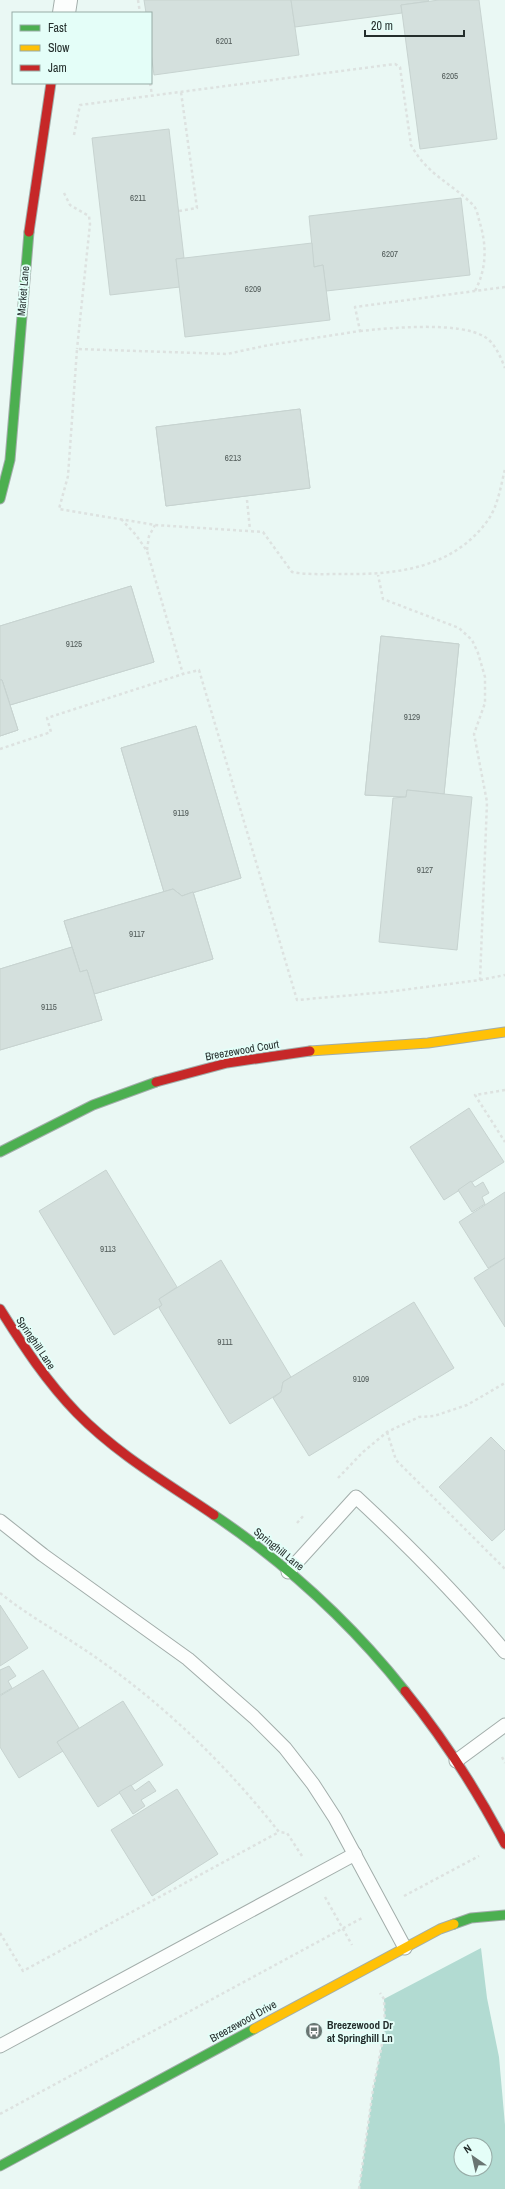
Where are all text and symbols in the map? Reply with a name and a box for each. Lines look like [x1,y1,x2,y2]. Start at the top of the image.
legend [12,12,152,84]
scale bar [365,12,464,38]
text: 20 m [371,18,393,34]
text: Fast [48,20,67,36]
house number: 6201 [216,35,232,47]
text: Slow [48,40,70,56]
text: Jam [48,60,67,76]
house number: 6205 [442,70,458,82]
house number: 6211 [130,192,146,204]
house number: 6207 [382,248,398,260]
street label: Market Lane [14,265,32,317]
house number: 6209 [245,283,261,295]
house number: 6213 [225,452,241,464]
house number: 9125 [66,638,82,650]
house number: 9129 [404,711,420,723]
house number: 9119 [173,807,189,819]
house number: 9127 [417,864,433,876]
house number: 9117 [129,928,145,940]
house number: 9115 [41,1001,57,1013]
street label: Breezewood Court [204,1037,280,1063]
house number: 9113 [100,1243,116,1255]
street label: Springhill Lane [13,1314,59,1372]
house number: 9111 [217,1336,233,1348]
house number: 9109 [353,1373,369,1385]
street label: Springhill Lane [251,1524,307,1574]
street label: Breezewood Drive [207,1997,279,2045]
place label: Breezewood Dr at Springhill Ln [327,2018,393,2045]
bus stop icon: Breezewood Dr at Springhill Ln [304,2021,324,2041]
north arrow [453,2137,493,2177]
text: N [461,2141,474,2156]

